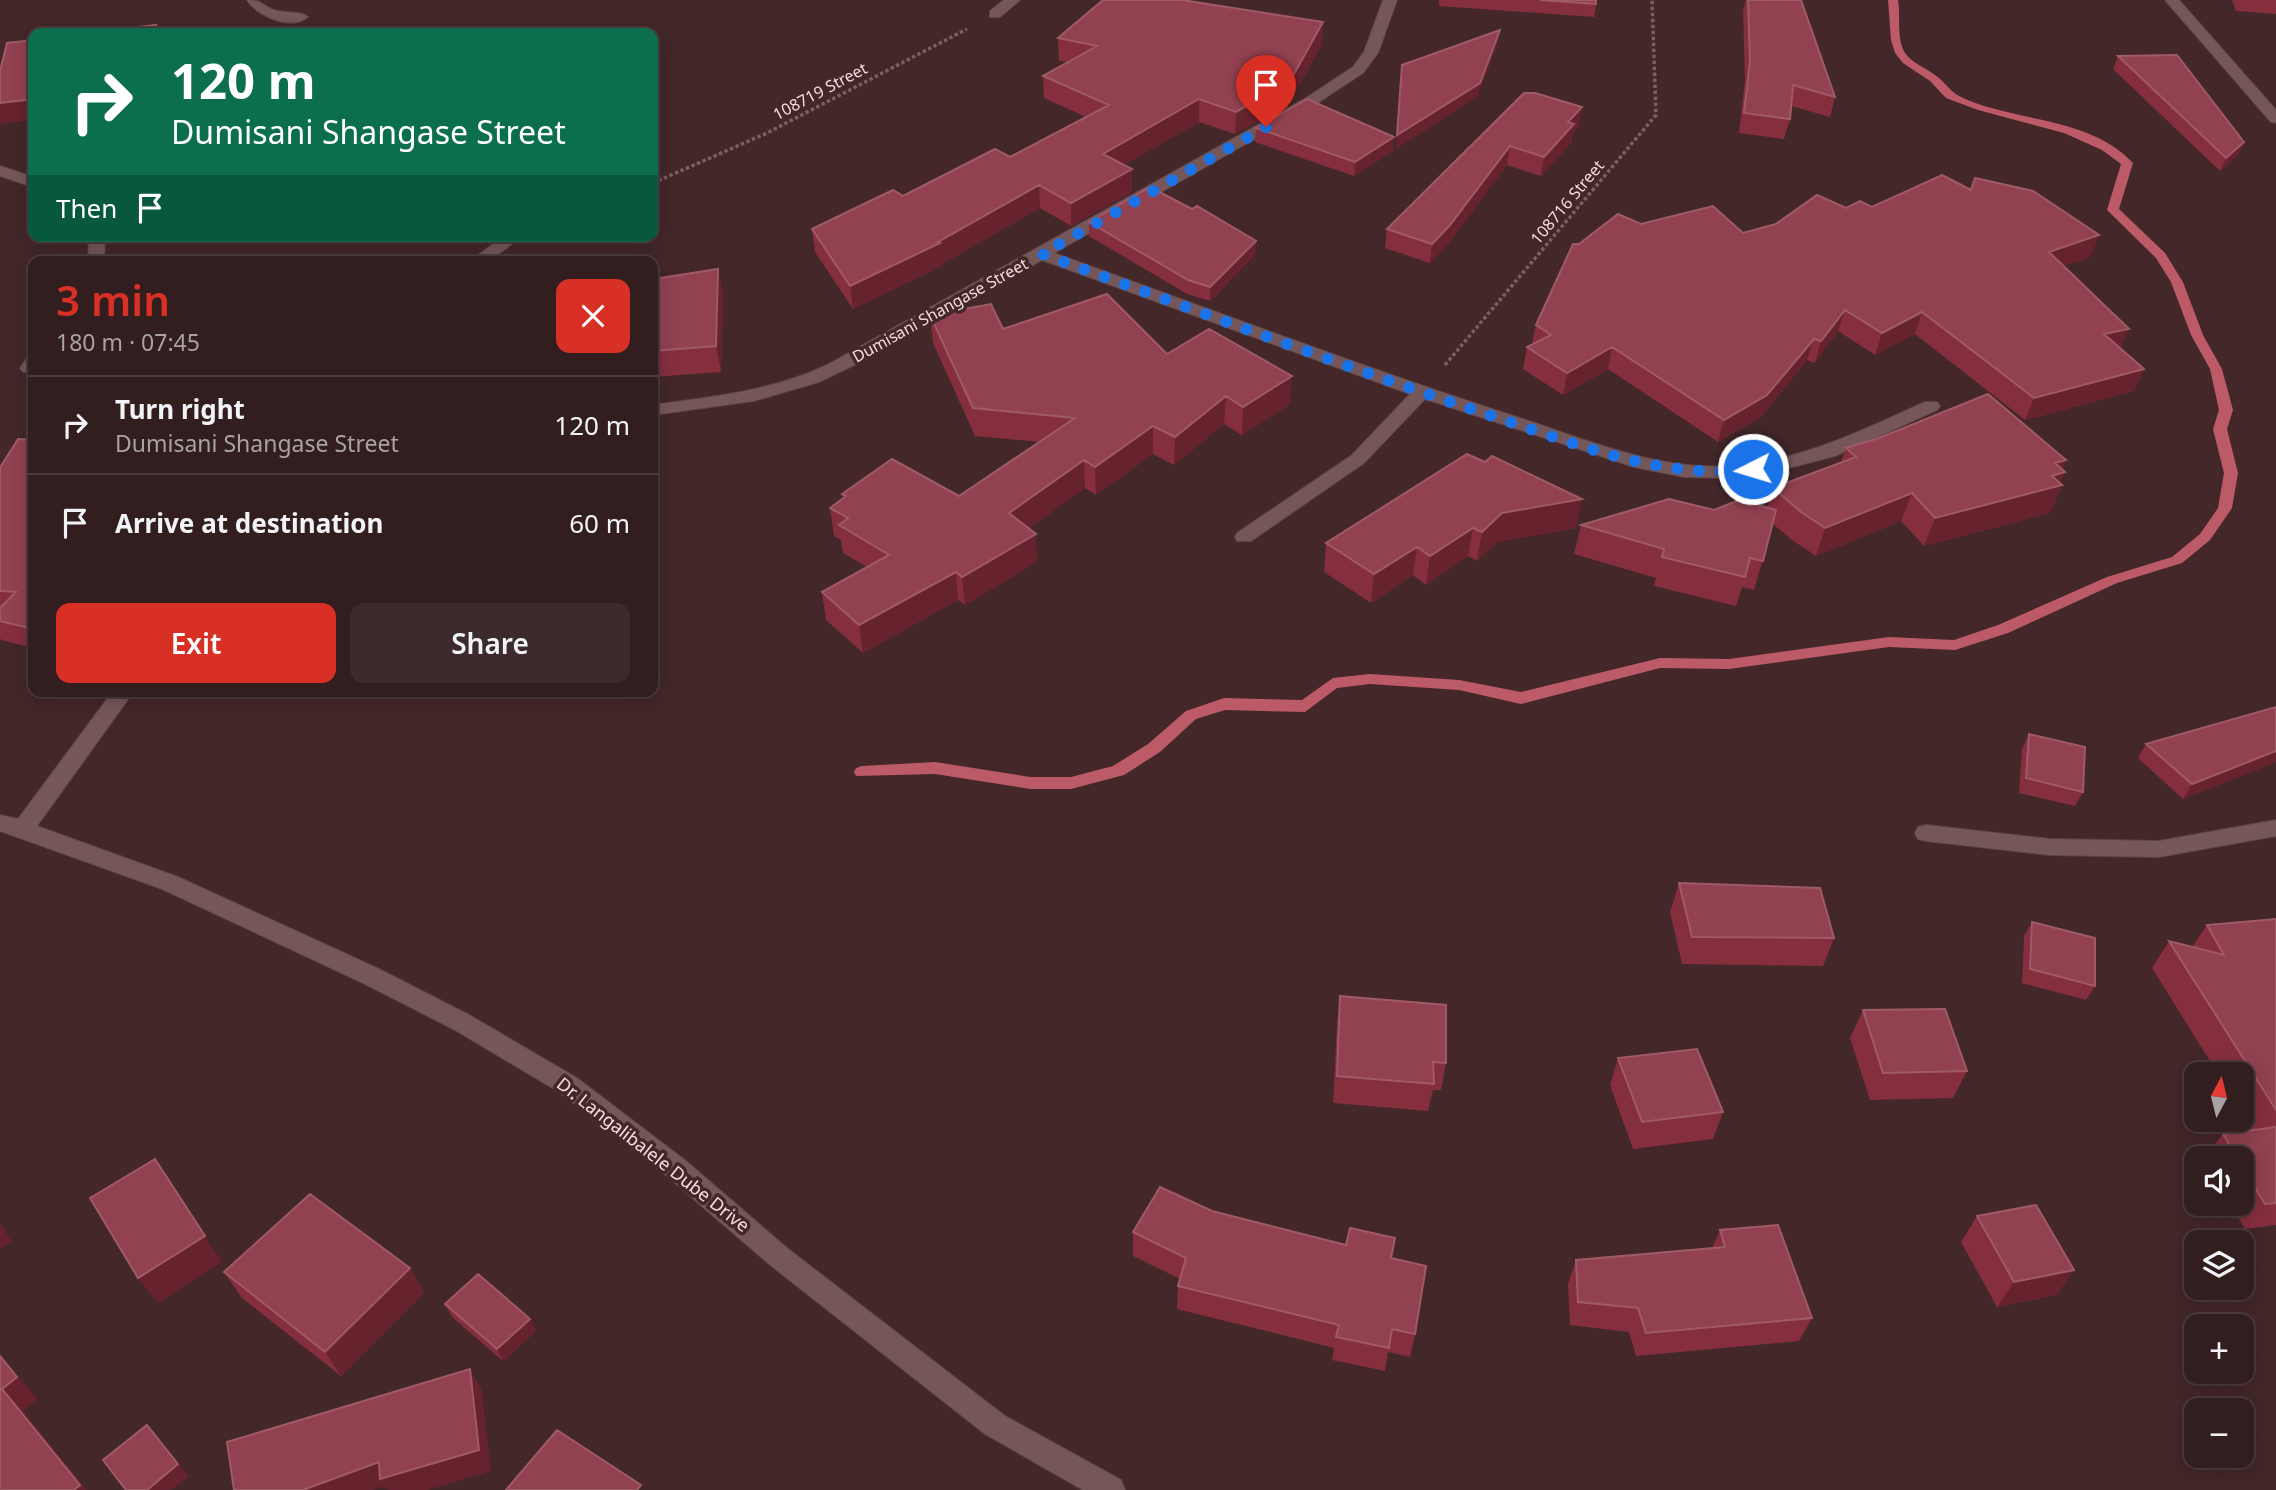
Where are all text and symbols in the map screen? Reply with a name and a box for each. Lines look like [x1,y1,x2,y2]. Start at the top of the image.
text: 120 m [171,47,316,113]
pin [1236,55,1296,127]
icon: right [56,56,147,147]
street label: 108719 Street [769,57,871,125]
icon: arrive [1247,66,1285,104]
text: Dumisani Shangase Street [171,110,566,153]
street label: 108716 Street [1525,155,1609,249]
icon: arrive [131,189,169,227]
text: Then [56,190,117,226]
street label: Dumisani Shangase Street [848,252,1032,367]
text: 3 min [56,271,170,328]
button: close [556,279,630,353]
text: 180 m · 07:45 [56,326,200,358]
text: Turn right [115,391,245,427]
icon: right [56,406,94,444]
text: 120 m [554,407,630,443]
text: Dumisani Shangase Street [115,427,399,459]
position arrow [1716,432,1790,506]
icon: arrive [56,504,94,542]
text: Arrive at destination [115,505,384,541]
text: 60 m [569,505,630,541]
button: Exit [56,603,336,683]
button: Share [350,603,630,683]
north arrow [2184,1062,2254,1132]
map controls [2184,1062,2254,1468]
street label: Dr. Langalibalele Dube Drive [552,1071,755,1237]
button: sound [2184,1146,2254,1216]
button: layers [2184,1230,2254,1300]
button: + [2184,1314,2254,1384]
button: − [2184,1398,2254,1468]

